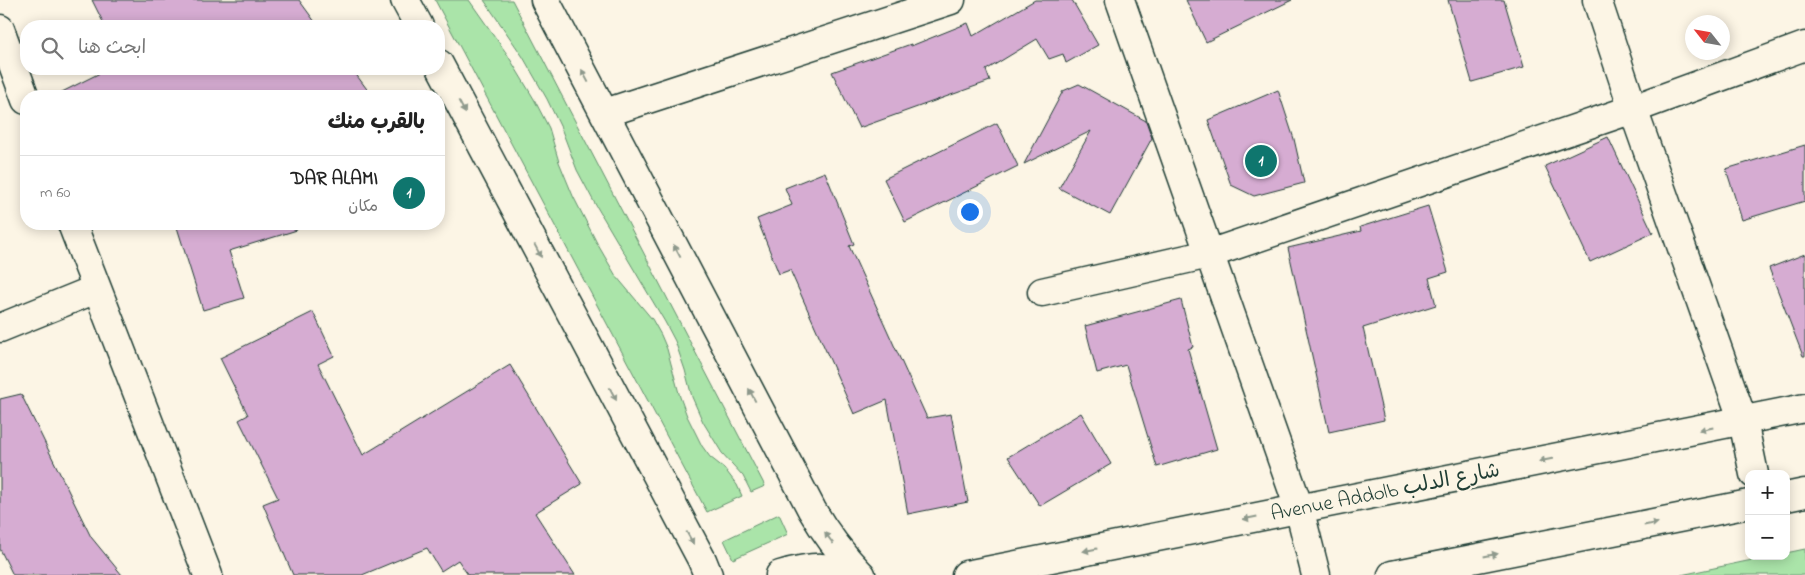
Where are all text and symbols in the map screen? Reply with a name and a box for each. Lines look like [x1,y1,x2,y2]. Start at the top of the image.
north arrow [1685,15,1730,60]
search box [20,20,445,75]
icon: search [38,34,66,62]
text: ابحث هنا [78,35,146,62]
one-way arrow [581,70,590,83]
one-way arrow [457,100,466,114]
text: بالقرب منك [328,108,425,138]
pin: 1 [1245,142,1277,180]
text: DAR ALAMI [291,166,378,193]
text: 60 m [40,181,70,205]
text: 1 [406,181,412,205]
text: مكان [348,195,378,219]
your location [957,199,983,225]
one-way arrow [533,244,542,257]
one-way arrow [673,244,681,259]
one-way arrow [609,388,618,401]
one-way arrow [748,388,756,403]
one-way arrow [1697,425,1713,433]
street label: Avenue Addolb شارع الدلب [1268,456,1503,530]
one-way arrow [1538,456,1554,464]
map controls [1745,470,1790,560]
button: + [1745,470,1790,515]
one-way arrow [1242,514,1257,522]
button: − [1745,515,1790,560]
one-way arrow [1643,519,1659,527]
one-way arrow [685,531,694,544]
one-way arrow [824,532,835,545]
one-way arrow [1083,546,1098,554]
one-way arrow [1484,551,1500,559]

